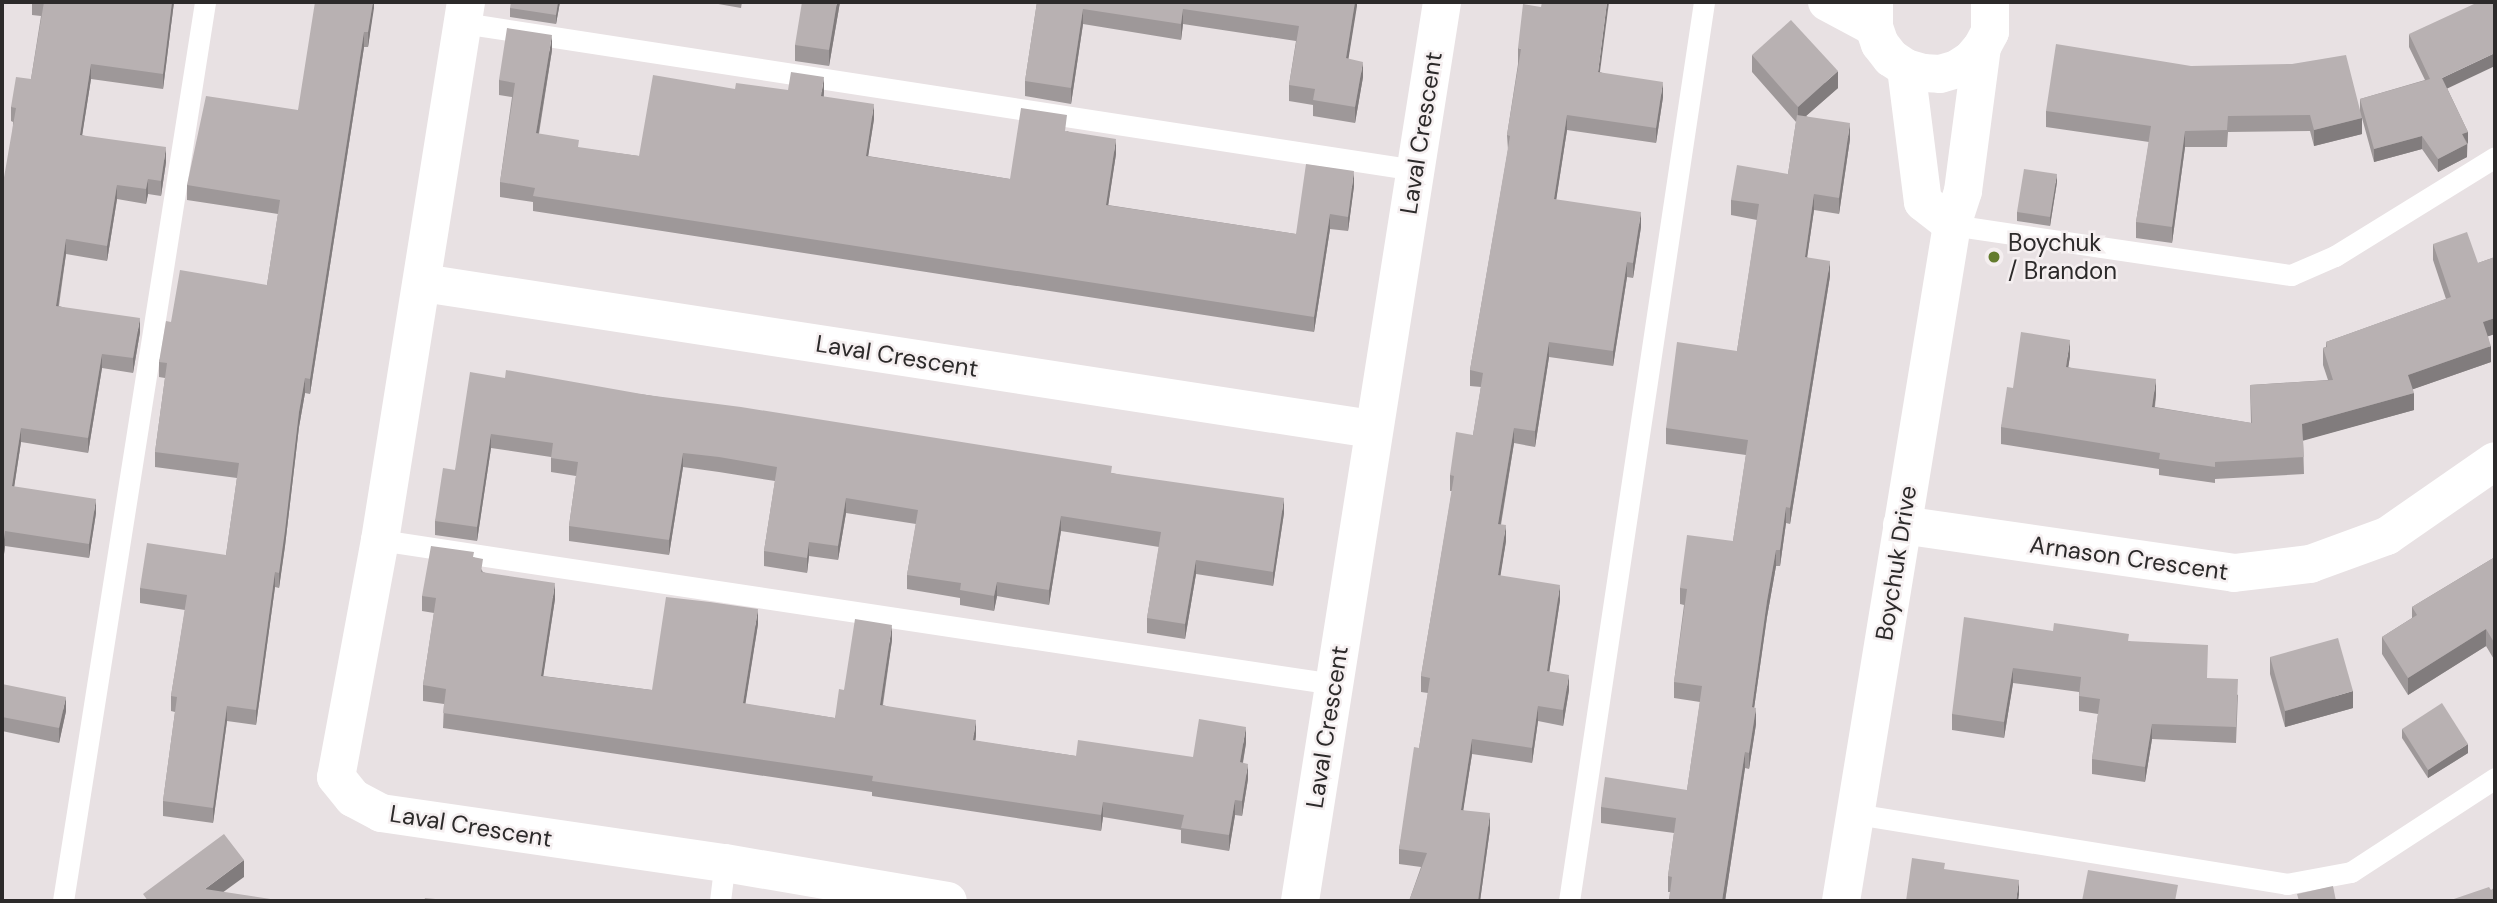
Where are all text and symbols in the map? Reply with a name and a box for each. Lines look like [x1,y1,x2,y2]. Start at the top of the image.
street label: Laval Crescent [1394,50,1448,216]
place label: Boychuk / Brandon [2008,229,2117,285]
marker: Boychuk / Brandon [1986,249,2002,265]
street label: Laval Crescent [814,329,980,383]
street label: Boychuk Drive [1870,483,1922,643]
street label: Arnason Crescent [2028,530,2230,586]
street label: Laval Crescent [1300,644,1354,810]
street label: Laval Crescent [388,799,554,853]

